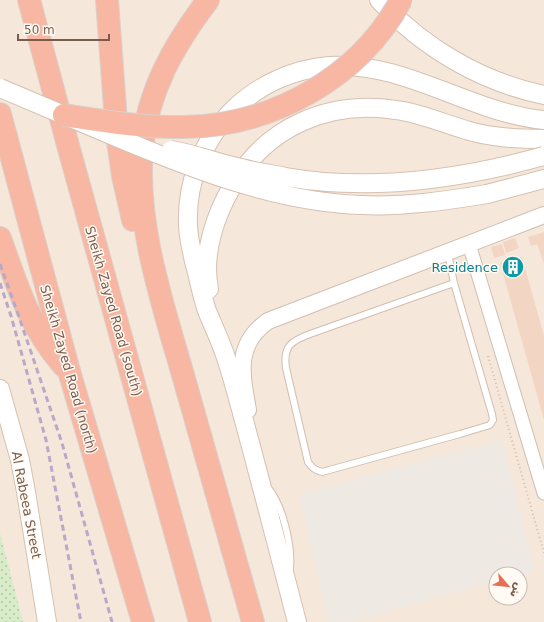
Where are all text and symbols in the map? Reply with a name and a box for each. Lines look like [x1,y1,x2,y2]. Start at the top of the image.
scale bar [18,16,109,42]
text: 50 m [24,23,55,37]
street label: Sheikh Zayed Road (south) [82,224,145,398]
building icon: Residence [500,254,526,280]
place label: Residence [432,260,498,275]
street label: Sheikh Zayed Road (north) [37,283,100,455]
street label: Al Rabeea Street [9,450,44,560]
north arrow [488,566,528,606]
text: ش [507,581,526,600]

